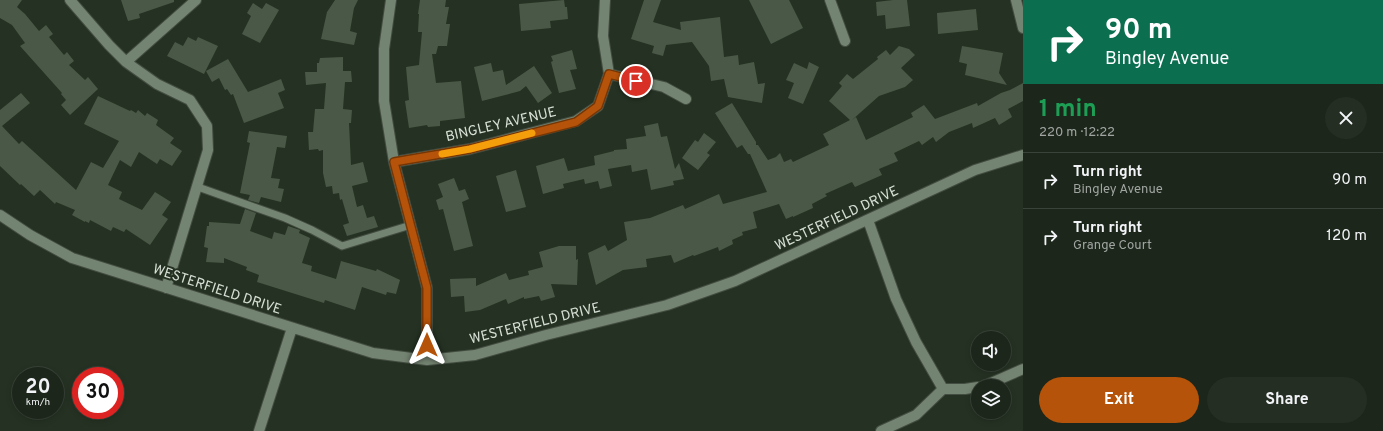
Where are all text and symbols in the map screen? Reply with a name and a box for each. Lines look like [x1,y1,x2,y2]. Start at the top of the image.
text: 90 m [1105,13,1172,49]
icon: right [1039,16,1091,68]
text: Bingley Avenue [1105,48,1229,71]
pin [619,64,653,98]
icon: arrive [625,70,647,92]
text: 1 min [1039,95,1097,125]
button: close [1325,97,1367,139]
street label: BINGLEY AVENUE [444,104,558,146]
text: 220 m · 12:22 [1039,125,1115,141]
text: Turn right [1073,163,1142,182]
icon: right [1039,170,1061,192]
text: 90 m [1332,171,1367,190]
text: Bingley Avenue [1073,182,1163,198]
street label: WESTERFIELD DRIVE [773,183,901,255]
text: Turn right [1073,219,1142,238]
icon: right [1039,226,1061,248]
text: 120 m [1326,227,1367,246]
text: Grange Court [1073,238,1152,254]
street label: WESTERFIELD DRIVE [150,261,284,319]
street label: WESTERFIELD DRIVE [468,299,602,349]
position arrow [406,324,448,366]
map controls [971,331,1011,419]
button: sound [971,331,1011,371]
speed limit sign: 30 [72,367,124,419]
text: 20 [25,375,51,401]
button: Exit [1039,377,1199,423]
button: Share [1207,377,1367,423]
button: layers [971,379,1011,419]
text: km/h [26,396,50,409]

